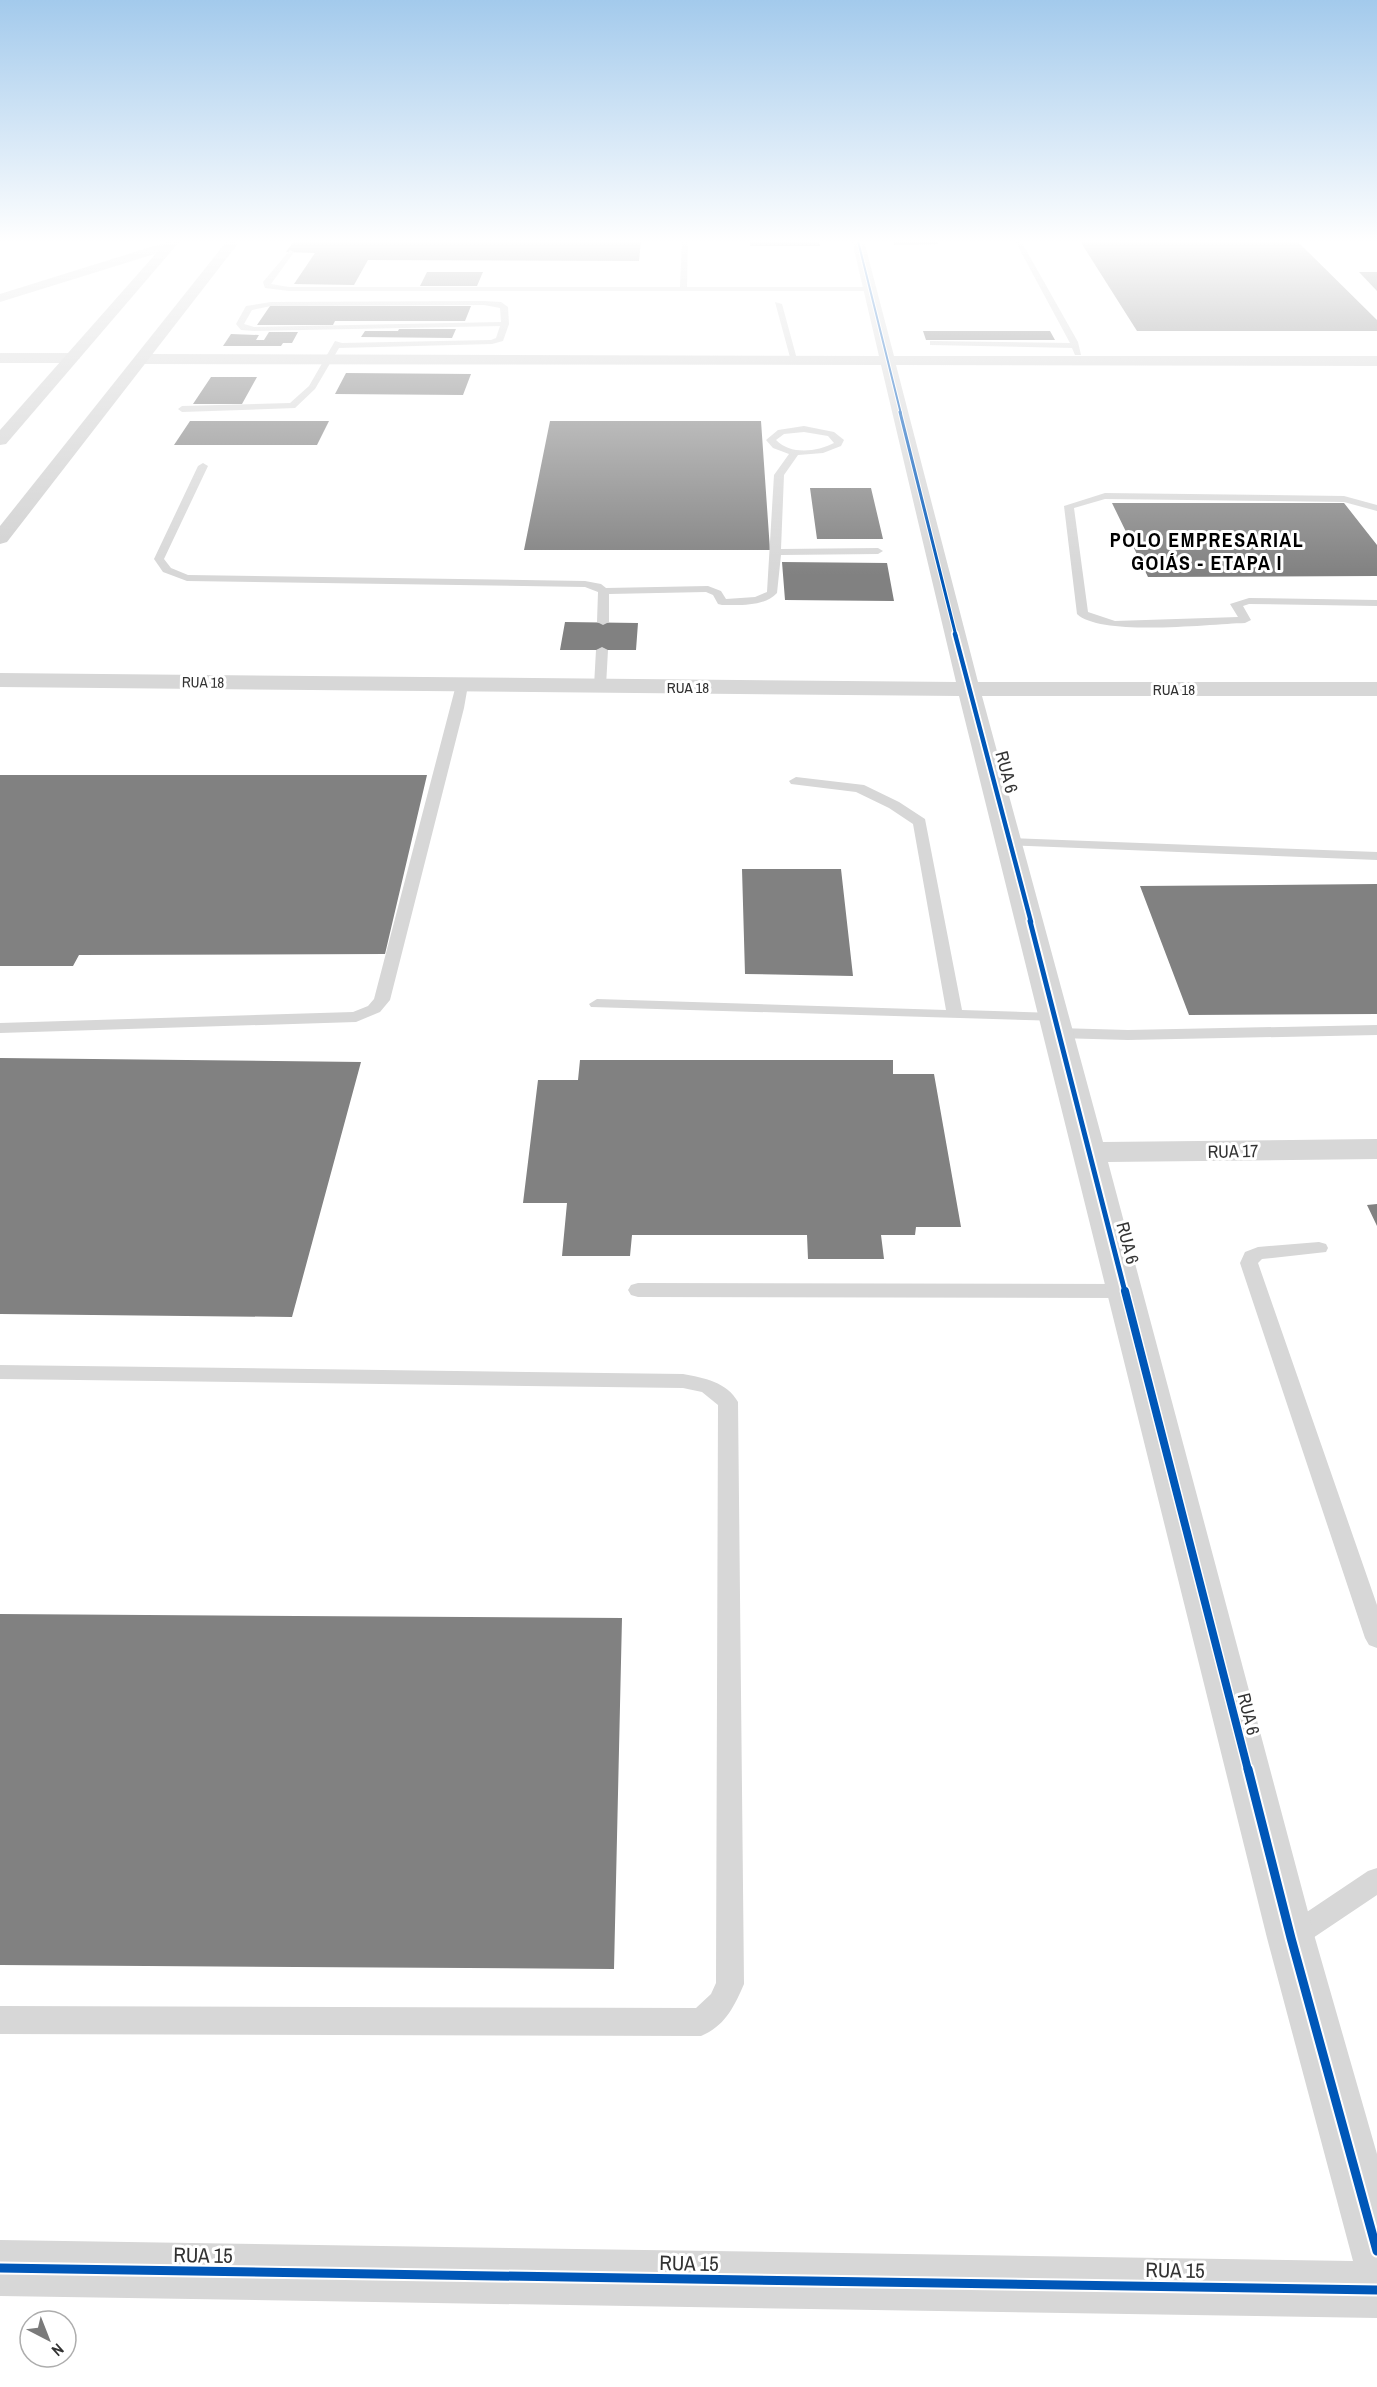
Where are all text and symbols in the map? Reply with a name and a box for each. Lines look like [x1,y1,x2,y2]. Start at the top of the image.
district label: POLO EMPRESARIAL GOIÁS - ETAPA I [1110,526,1304,576]
street label: RUA 18 [182,671,225,693]
street label: RUA 18 [667,677,709,698]
street label: RUA 18 [1153,679,1195,700]
street label: RUA 6 [989,748,1025,796]
street label: RUA 17 [1207,1138,1259,1164]
street label: RUA 6 [1110,1219,1146,1267]
street label: RUA 6 [1232,1690,1266,1738]
street label: RUA 15 [173,2240,233,2270]
street label: RUA 15 [659,2248,719,2278]
street label: RUA 15 [1145,2255,1205,2285]
north arrow [18,2309,78,2369]
text: N [47,2339,69,2361]

